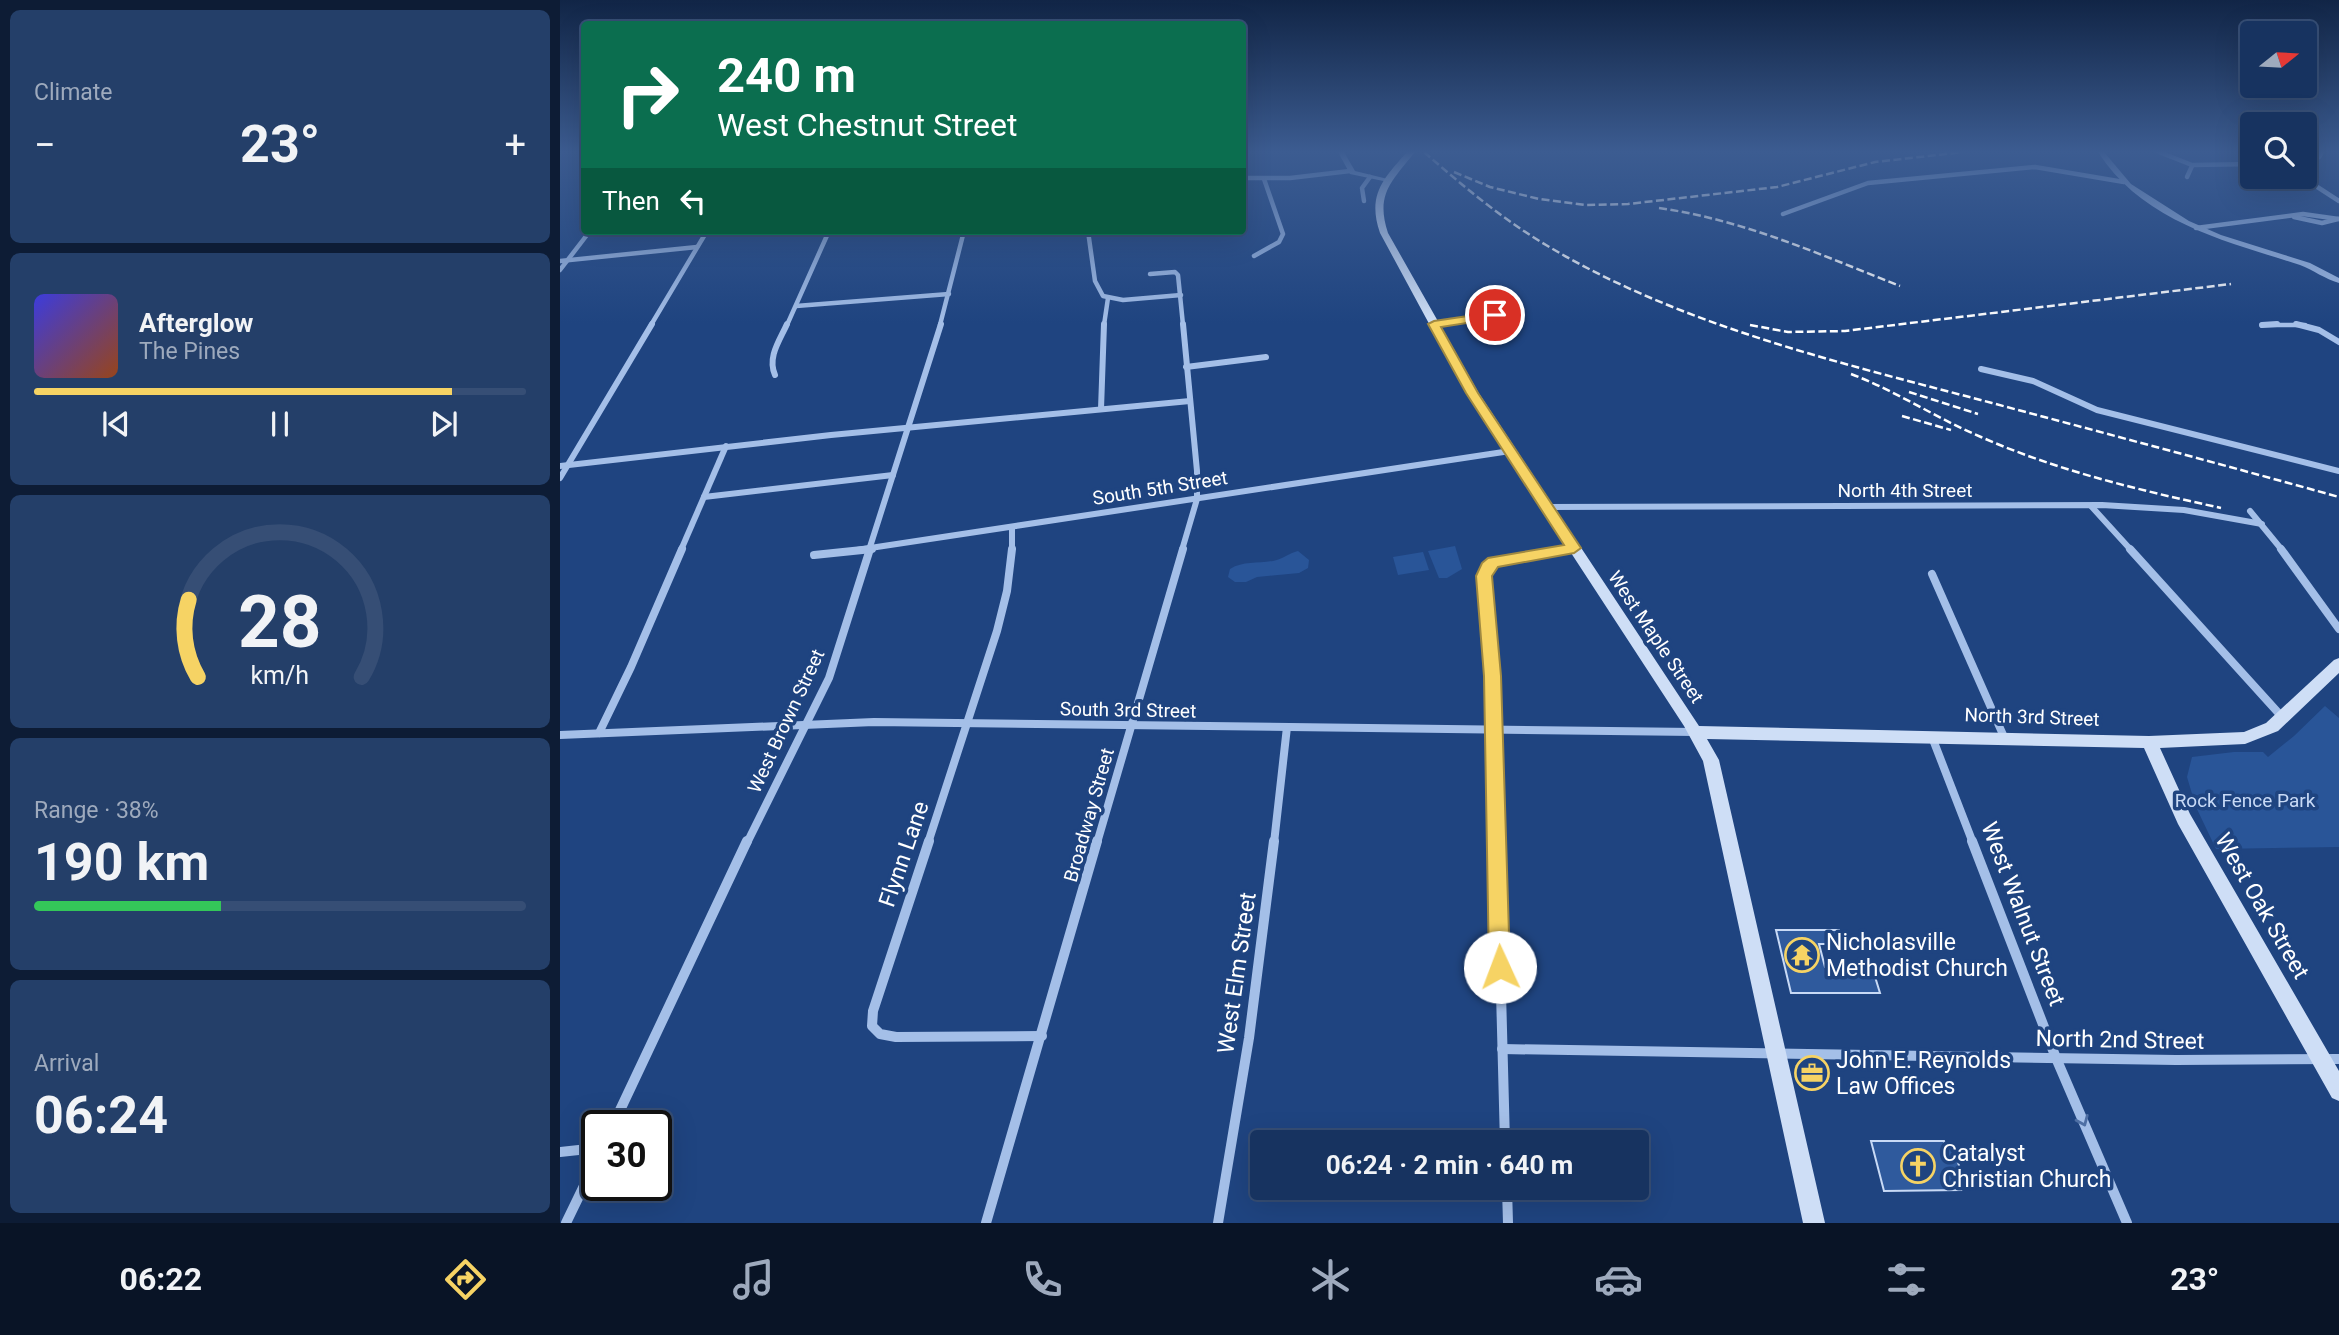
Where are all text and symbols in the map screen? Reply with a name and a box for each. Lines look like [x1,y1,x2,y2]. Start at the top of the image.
north arrow [2240,21,2317,98]
map controls [2240,21,2317,189]
text: 240 m [717,47,856,104]
icon: right [602,49,693,140]
text: Climate [34,79,113,106]
text: West Chestnut Street [717,106,1017,144]
button: search [2240,112,2317,189]
text: 23° [240,114,320,175]
text: − [34,123,56,167]
text: + [504,123,526,167]
icon: left [674,182,712,220]
text: Then [602,186,660,216]
pin [1465,285,1525,345]
icon: arrive [1476,296,1514,334]
text: Afterglow [139,308,253,338]
text: The Pines [139,338,240,365]
icon: previous [97,405,135,443]
icon: pause [261,405,299,443]
icon: next [425,405,463,443]
street label: South 5th Street [1091,466,1229,510]
street label: North 4th Street [1838,479,1972,502]
street label: West Maple Street [1603,567,1709,707]
text: 28 [238,580,322,666]
street label: West Brown Street [743,645,829,797]
text: km/h [251,661,309,690]
street label: South 3rd Street [1060,697,1196,723]
street label: North 3rd Street [1964,703,2100,731]
street label: Broadway Street [1059,745,1119,885]
park label: Rock Fence Park [2175,789,2316,812]
text: Range · 38% [34,797,159,824]
street label: Flynn Lane [873,798,935,910]
street label: West Walnut Street [1975,818,2071,1010]
street label: West Oak Street [2209,828,2315,984]
text: 190 km [34,832,209,893]
street label: West Elm Street [1212,891,1262,1055]
place label: Nicholasville Methodist Church [1826,929,2008,982]
position arrow [1463,930,1537,1004]
temple icon: Nicholasville Methodist Church [1783,936,1821,974]
street label: North 2nd Street [2035,1025,2205,1055]
place label: John E. Reynolds Law Offices [1836,1047,2011,1100]
text: Arrival [34,1050,99,1077]
office icon: John E. Reynolds Law Offices [1793,1054,1831,1092]
text: 06:24 [34,1085,168,1146]
speed limit sign: 30 [581,1110,672,1201]
one-way arrow [2075,1114,2089,1126]
place label: Catalyst Christian Church [1942,1140,2112,1193]
church icon: Catalyst Christian Church [1899,1147,1937,1185]
text: 06:24 · 2 min · 640 m [1326,1150,1573,1180]
icon: directions [441,1255,490,1304]
icon: music [729,1255,778,1304]
icon: phone [1018,1255,1067,1304]
icon: climate [1306,1255,1355,1304]
icon: car [1594,1255,1643,1304]
icon: filters [1882,1255,1931,1304]
text: 06:22 [120,1260,202,1298]
text: 23° [2170,1260,2219,1298]

